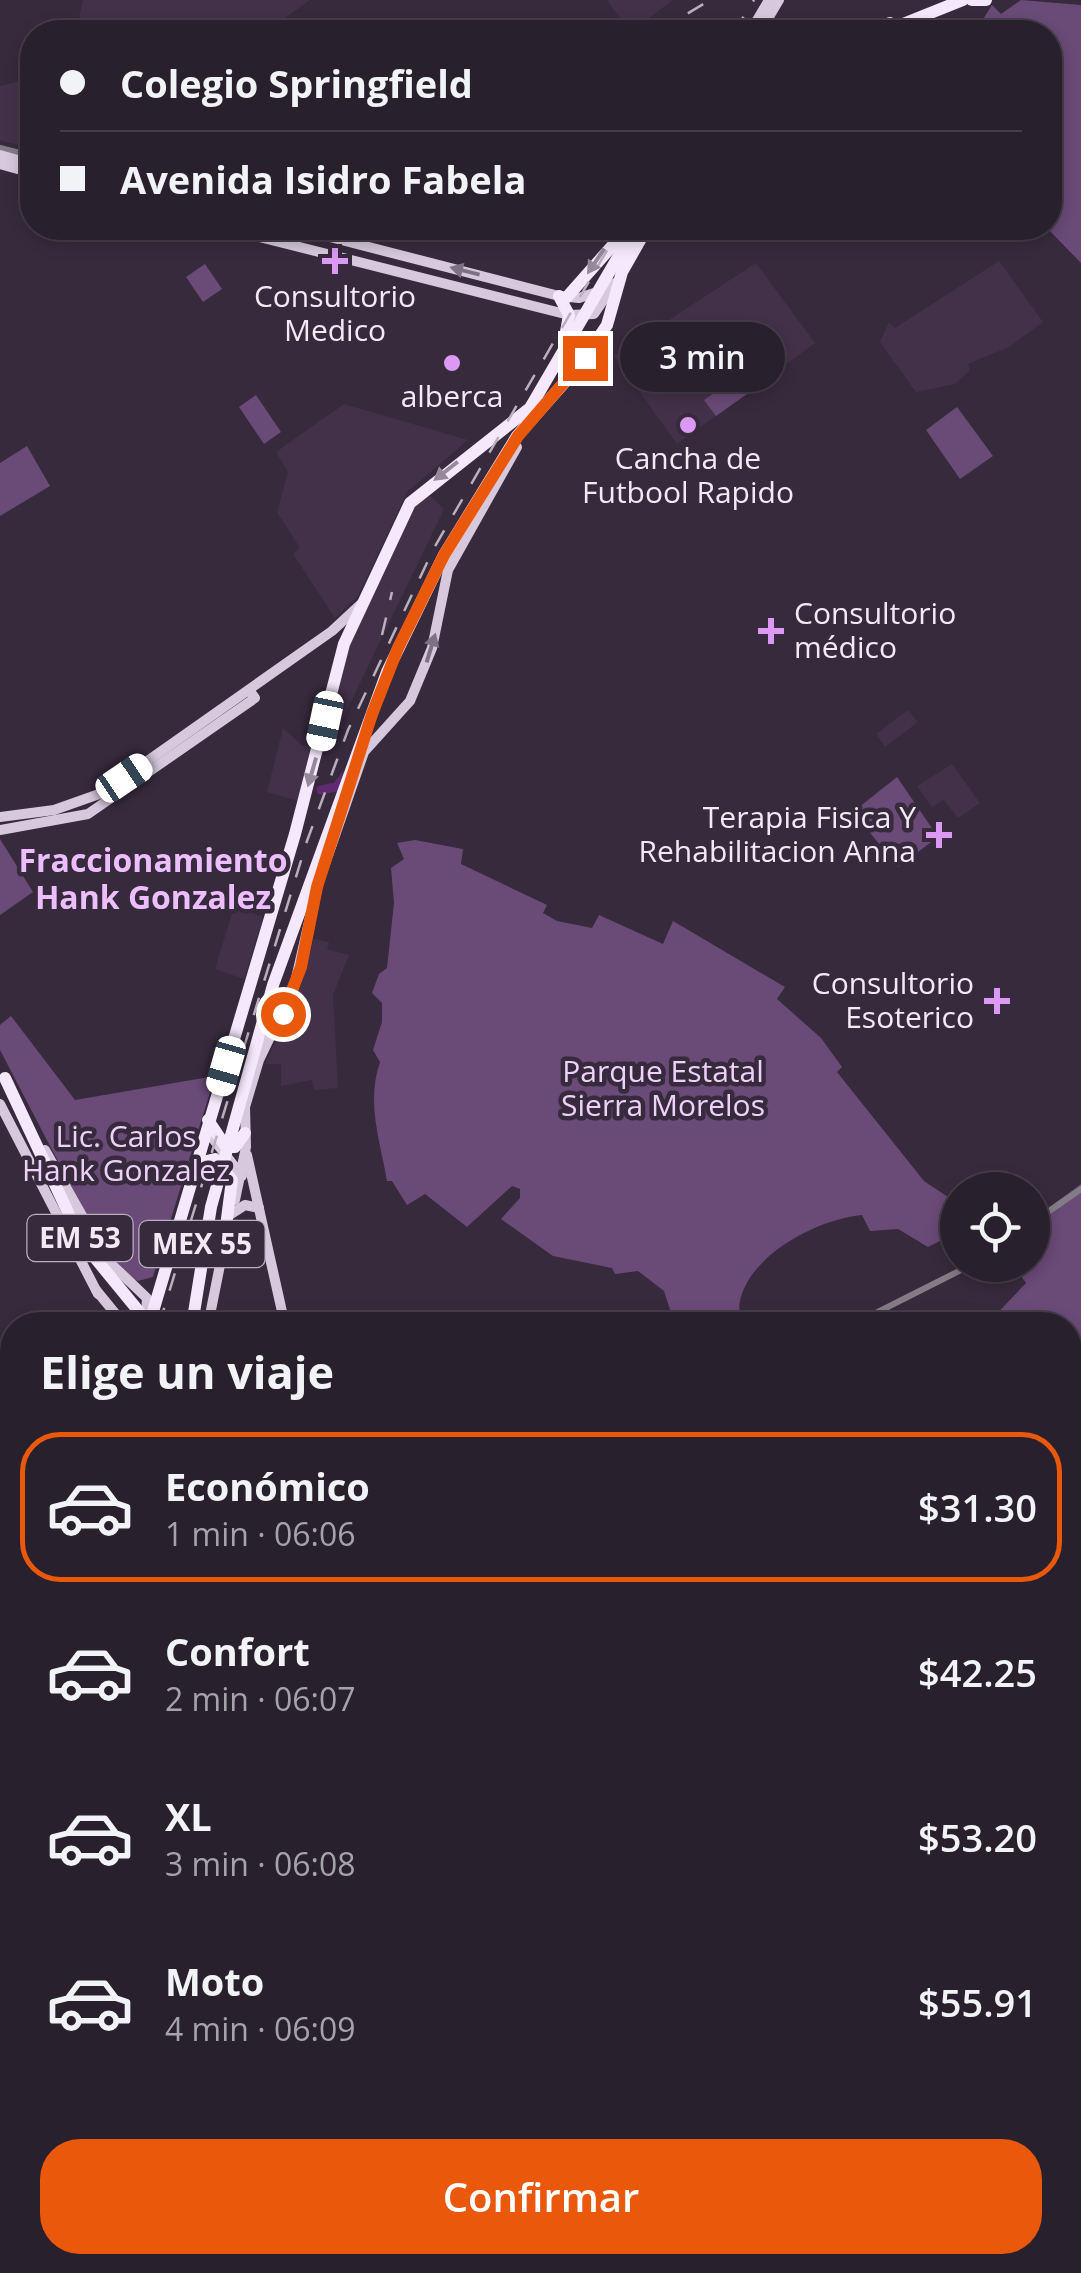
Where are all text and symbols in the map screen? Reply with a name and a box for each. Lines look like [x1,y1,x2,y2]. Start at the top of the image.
text: Colegio Springfield [120,57,473,109]
text: Avenida Isidro Fabela [120,153,526,205]
marker: Consultorio Medico [322,248,348,274]
one-way arrow [587,248,606,275]
one-way arrow [449,263,480,279]
place label: Consultorio Medico [254,275,416,350]
callout: 3 min [620,323,785,393]
text: 3 min [659,335,746,378]
route end [563,336,608,381]
marker: alberca [441,352,463,374]
place label: alberca [401,375,503,416]
marker: Cancha de Futbool Rapido [677,414,699,436]
place label: Cancha de Futbool Rapido [582,437,794,512]
one-way arrow [434,460,459,481]
place label: Consultorio médico [794,592,956,667]
marker: Consultorio médico [758,618,784,644]
one-way arrow [424,633,439,663]
car [304,689,346,753]
car [91,749,157,807]
one-way arrow [304,757,319,788]
place label: Terapia Fisica Y Rehabilitacion Anna [639,796,916,871]
marker: Terapia Fisica Y Rehabilitacion Anna [926,822,952,848]
district label: Fraccionamiento Hank Gonzalez [18,838,288,918]
place label: Consultorio Esoterico [812,962,974,1037]
marker: Consultorio Esoterico [984,988,1010,1014]
route start [261,992,306,1037]
car [203,1033,249,1099]
park label: Parque Estatal Sierra Morelos [561,1050,765,1125]
park label: Lic. Carlos Hank Gonzalez [22,1115,230,1190]
map controls [940,1172,1050,1282]
button: locate [940,1172,1050,1282]
road number: EM 53 [28,1215,132,1261]
road number: MEX 55 [140,1221,264,1267]
text: Elige un viaje [40,1341,334,1402]
text: Económico [165,1460,370,1512]
icon: car [45,1462,135,1552]
text: $31.30 [918,1481,1037,1533]
text: 1 min · 06:06 [165,1512,356,1555]
text: Confort [165,1625,310,1677]
icon: car [45,1627,135,1717]
text: $42.25 [918,1646,1037,1698]
text: 2 min · 06:07 [165,1677,356,1720]
text: XL [165,1790,212,1842]
icon: car [45,1792,135,1882]
text: $53.20 [918,1811,1037,1863]
text: 3 min · 06:08 [165,1842,356,1885]
text: Moto [165,1955,264,2007]
icon: car [45,1957,135,2047]
text: $55.91 [918,1976,1037,2028]
text: 4 min · 06:09 [165,2007,356,2050]
button: Confirmar [40,2139,1042,2254]

